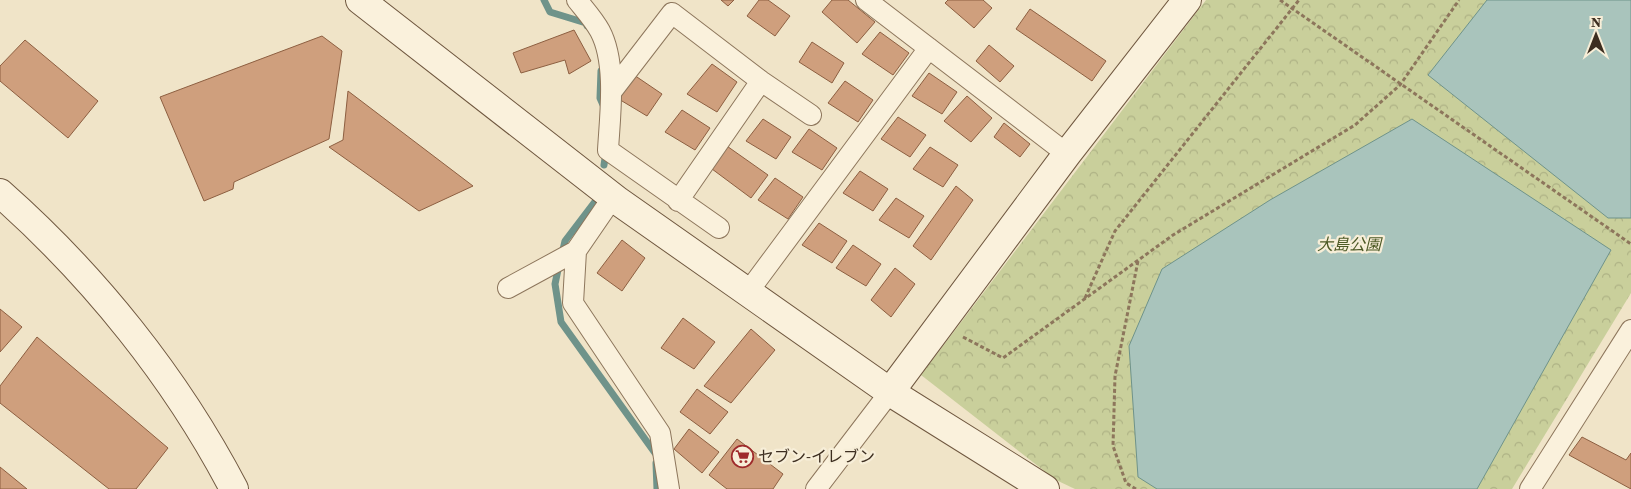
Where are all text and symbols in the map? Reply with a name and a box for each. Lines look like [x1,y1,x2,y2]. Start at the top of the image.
north arrow [1571,10,1621,60]
text: N [1591,12,1601,32]
park label: 大島公園 [1317,233,1383,255]
supermarket icon: セブン-イレブン [730,444,754,468]
place label: セブン-イレブン [758,445,875,467]

